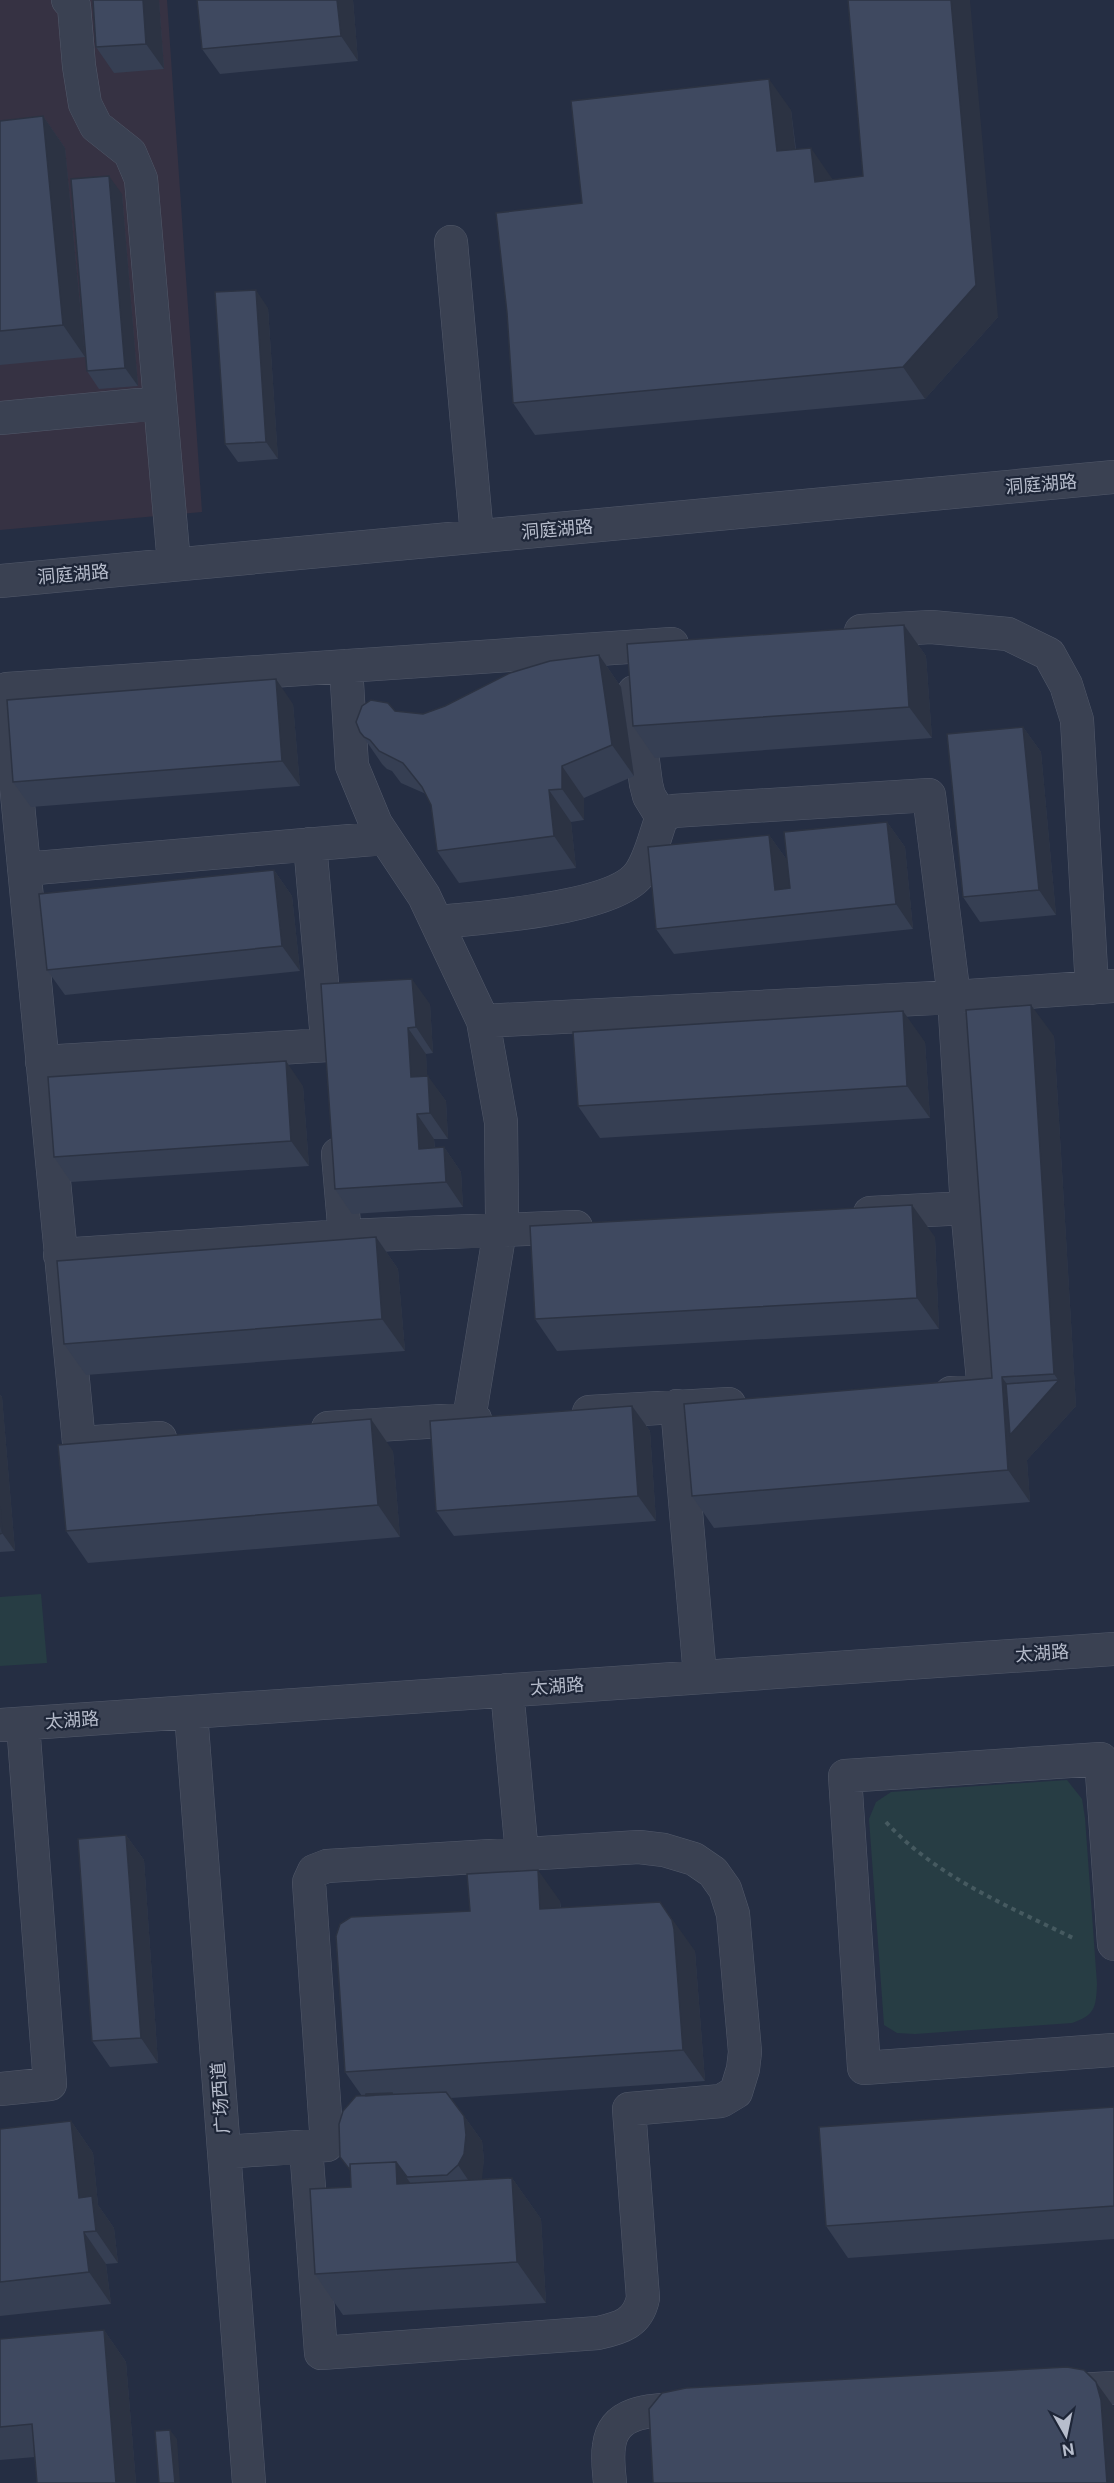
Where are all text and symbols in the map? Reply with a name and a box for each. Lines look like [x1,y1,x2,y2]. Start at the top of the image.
street label: 洞庭湖路 [1004,470,1078,498]
street label: 洞庭湖路 [520,515,594,543]
street label: 洞庭湖路 [36,560,110,588]
street label: 太湖路 [1014,1641,1070,1665]
street label: 太湖路 [529,1674,585,1698]
street label: 太湖路 [44,1708,100,1732]
street label: 广场西道 [207,2061,233,2135]
north arrow [1036,2405,1096,2465]
text: N [1061,2439,1076,2460]

